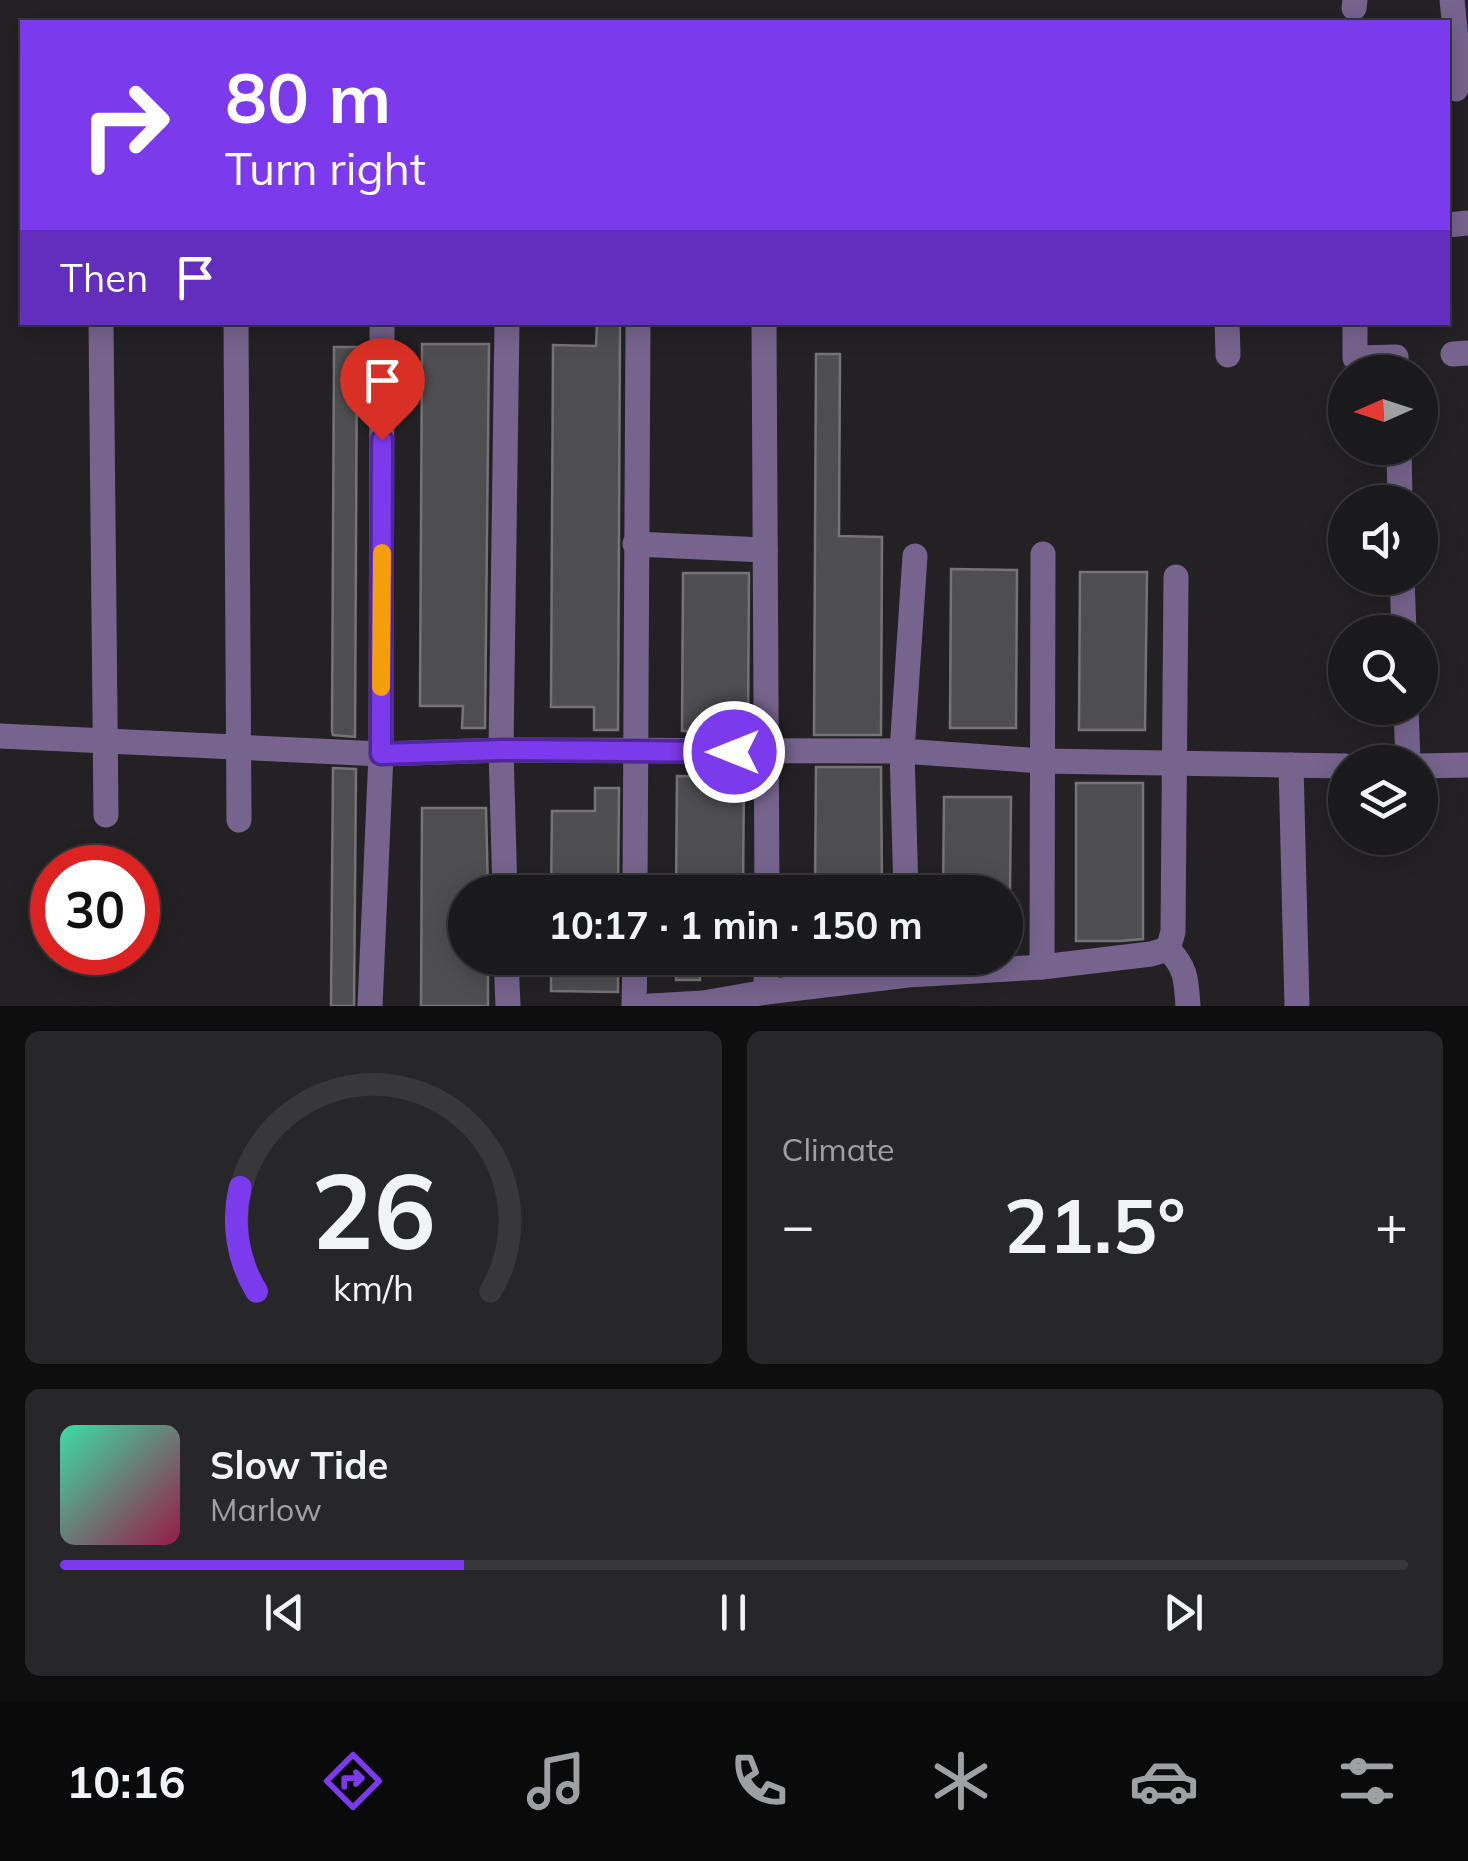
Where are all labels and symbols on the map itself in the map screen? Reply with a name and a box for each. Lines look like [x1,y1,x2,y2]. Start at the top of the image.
pin [340,338,425,441]
north arrow [1328,355,1438,465]
position arrow [682,700,786,804]
speed limit sign: 30 [30,845,160,975]

